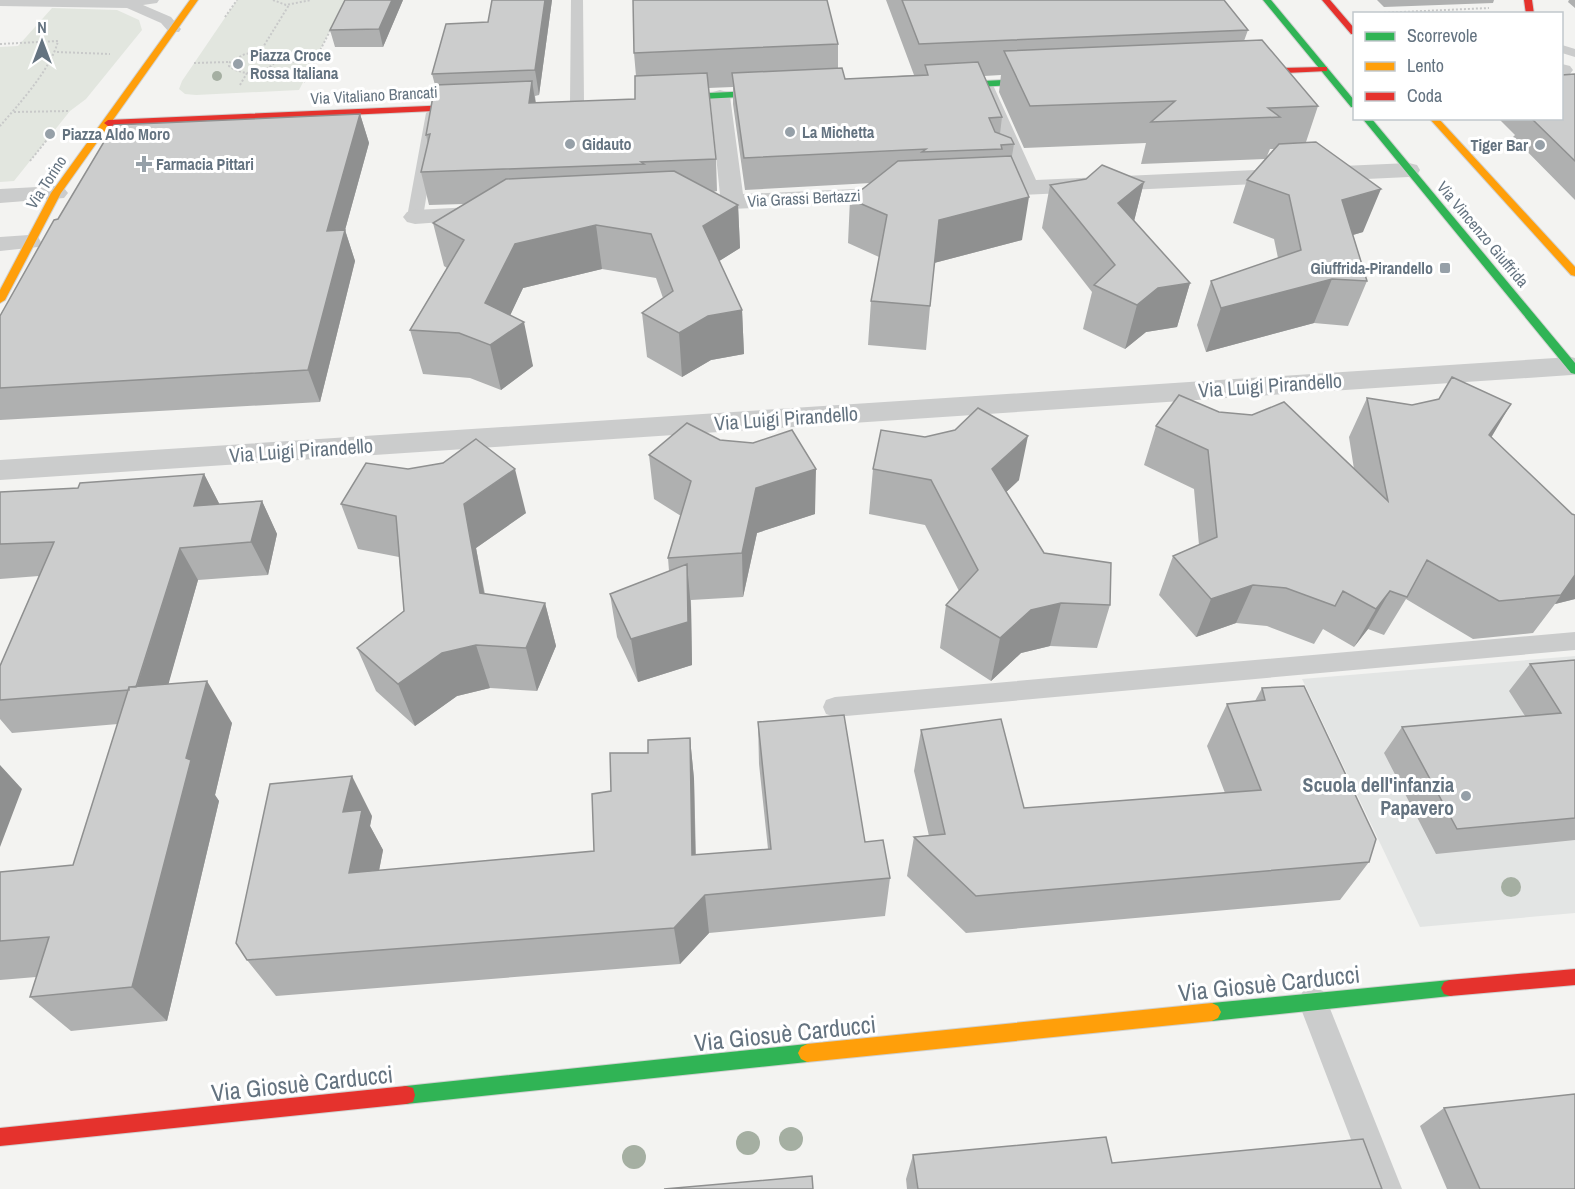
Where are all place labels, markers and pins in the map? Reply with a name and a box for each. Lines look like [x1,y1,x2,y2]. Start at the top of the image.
place label: Piazza Croce Rossa Italiana [250,44,339,84]
marker: Piazza Croce Rossa Italiana [231,57,245,71]
place label: La Michetta [802,121,875,143]
place label: Piazza Aldo Moro [62,123,170,145]
marker: La Michetta [783,125,797,139]
marker: Piazza Aldo Moro [43,127,57,141]
place label: Gidauto [582,133,632,155]
place label: Tiger Bar [1471,134,1529,156]
marker: Gidauto [563,137,577,151]
marker: Tiger Bar [1533,138,1547,152]
place label: Farmacia Pittari [156,153,254,175]
marker: Farmacia Pittari [137,157,151,171]
place label: Giuffrida-Pirandello [1311,257,1433,279]
marker: Giuffrida-Pirandello [1438,261,1452,275]
place label: Scuola dell'infanzia Papavero [1302,771,1454,821]
marker: Scuola dell'infanzia Papavero [1459,789,1473,803]

